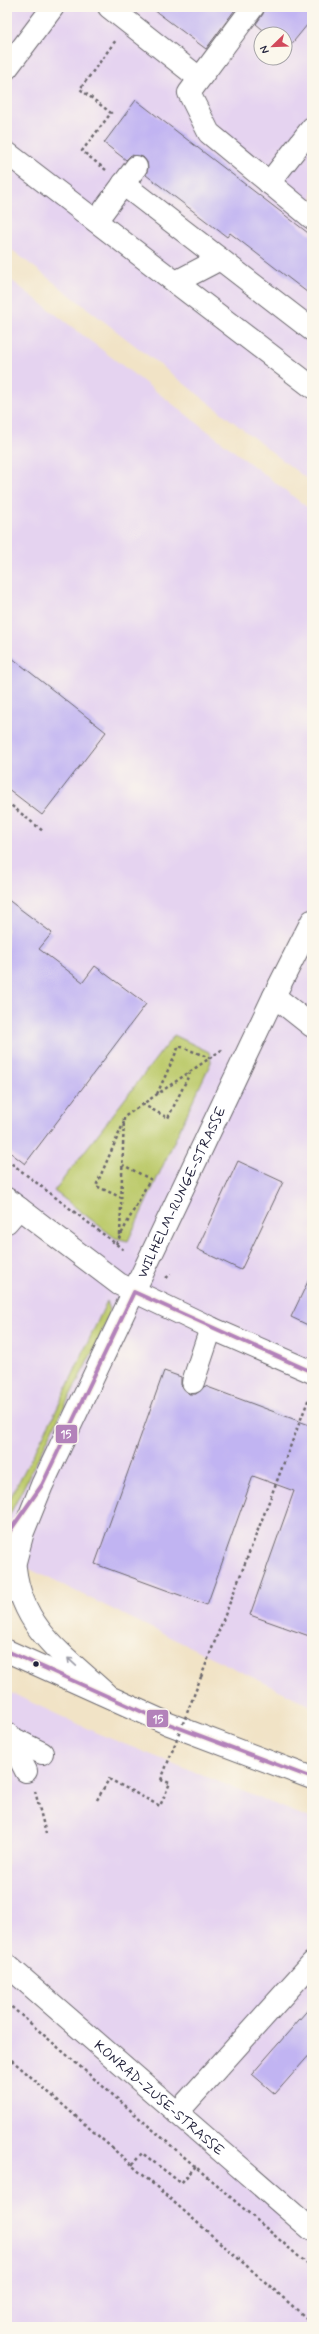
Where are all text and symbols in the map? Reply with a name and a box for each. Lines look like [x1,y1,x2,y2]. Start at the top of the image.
north arrow [253,26,293,66]
text: N [257,43,273,56]
street label: WILHELM-RUNGE-STRASSE [133,1104,230,1281]
line badge: 15 [55,1424,78,1444]
text: 15 [61,1428,72,1442]
one-way arrow [67,1658,77,1667]
unlabelled marker [31,1659,41,1669]
line badge: 15 [146,1709,169,1728]
text: 15 [153,1713,164,1727]
street label: KONRAD-ZUSE-STRASSE [90,2037,228,2160]

